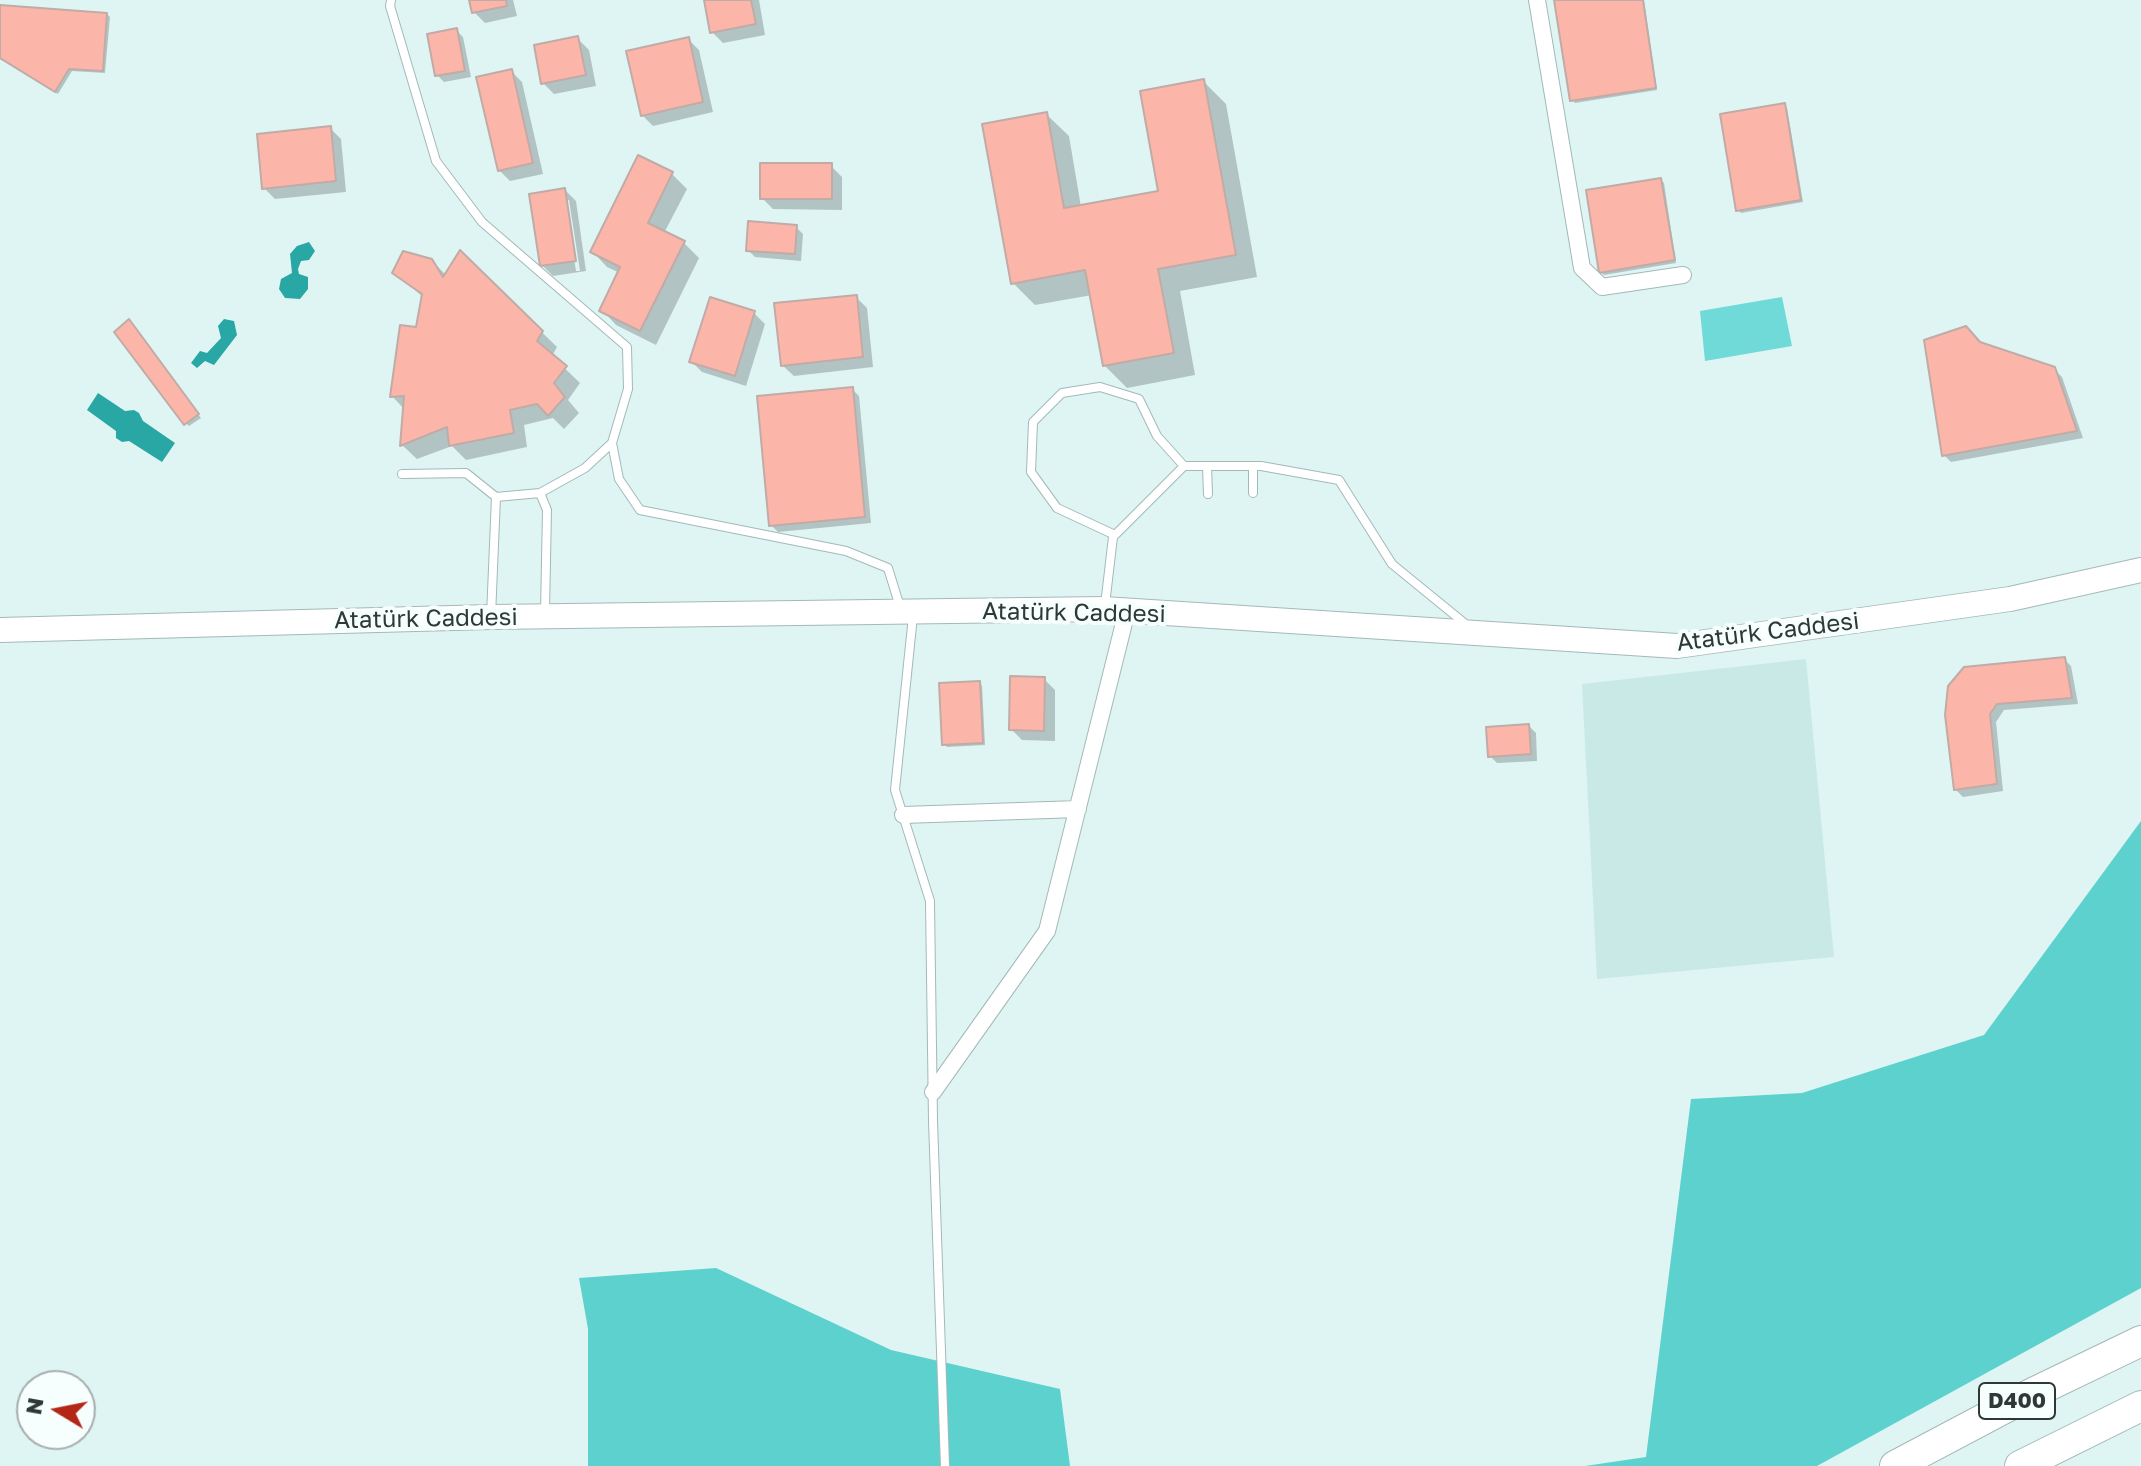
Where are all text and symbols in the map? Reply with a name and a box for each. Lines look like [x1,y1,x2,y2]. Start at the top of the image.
street label: Atatürk Caddesi [982,597,1166,629]
street label: Atatürk Caddesi [334,603,518,635]
street label: Atatürk Caddesi [1675,607,1861,657]
north arrow [16,1370,96,1450]
road number: D400 [1979,1383,2055,1419]
text: N [19,1396,49,1417]

